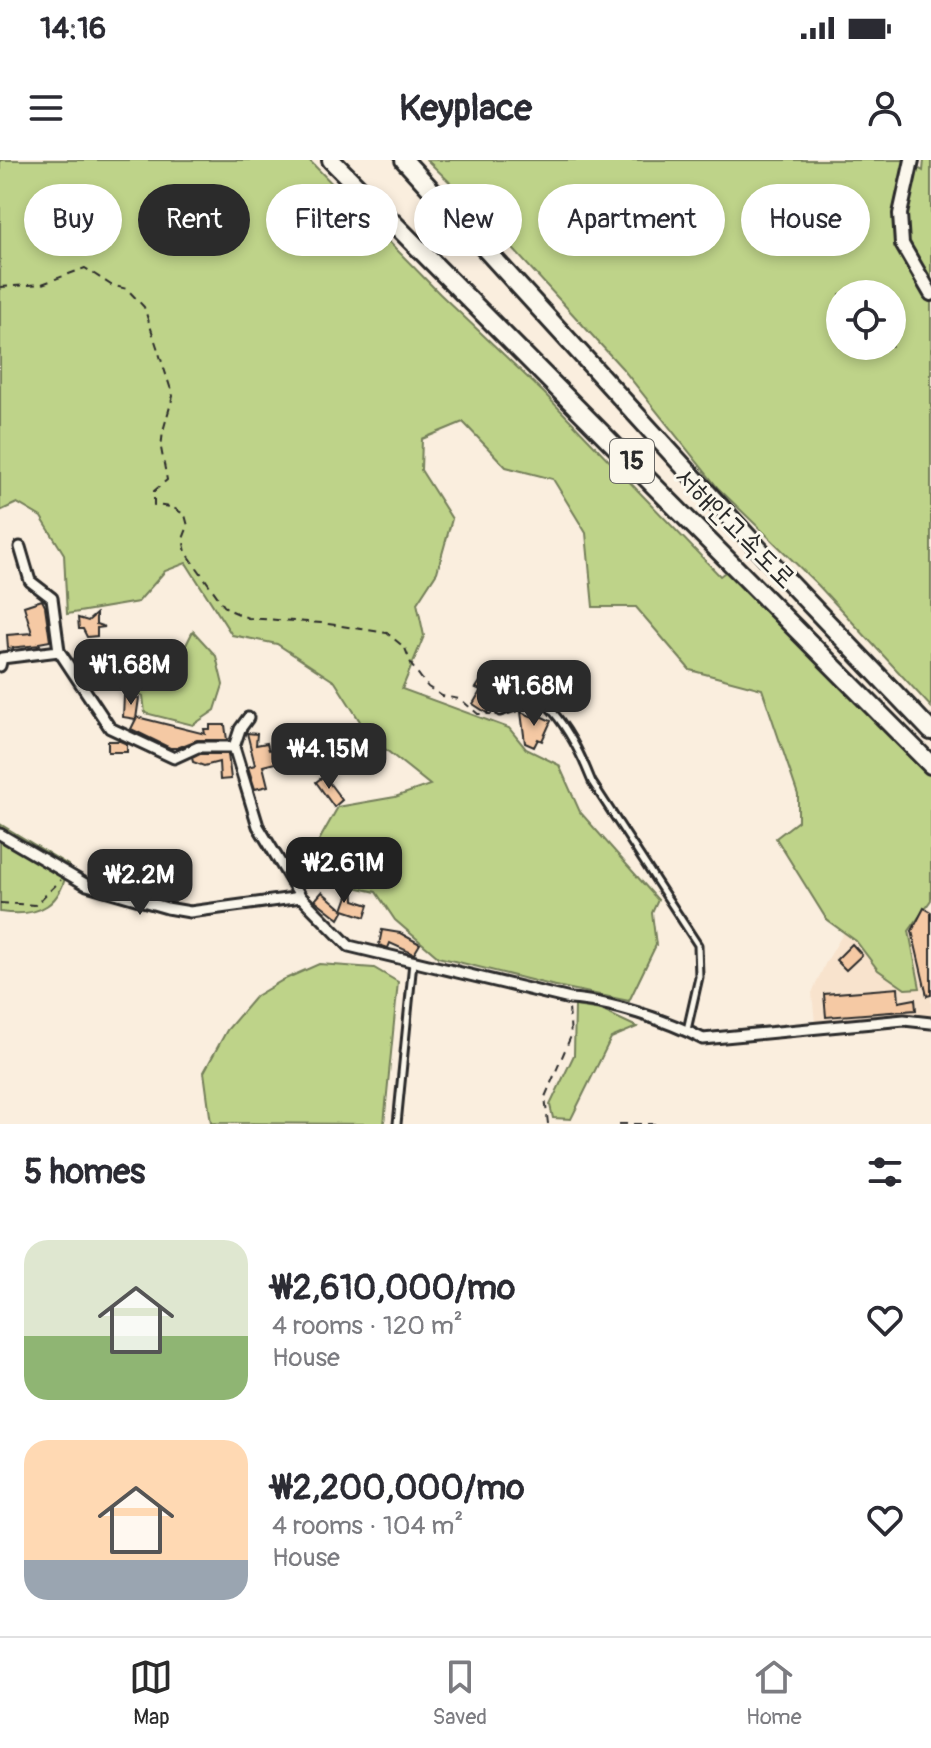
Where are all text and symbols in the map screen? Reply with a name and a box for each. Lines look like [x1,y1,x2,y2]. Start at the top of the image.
text: 14:16 [40,10,106,47]
icon: menu [24,86,68,130]
text: Keyplace [399,86,532,131]
icon: person [863,86,907,130]
chip: Buy [24,184,122,256]
chip: Rent [138,184,250,256]
chip: Filters [266,184,398,256]
chip: New [414,184,522,256]
chip: Apartment [538,184,725,256]
chip: House [741,184,870,256]
map controls [826,280,906,360]
button: locate [826,280,906,360]
road number: 15 [610,439,654,483]
street label: 서해안고속도로 [667,460,803,596]
pin: ₩1.68M [66,639,196,707]
text: ₩1.68M [92,649,170,681]
pin: ₩1.68M [469,660,599,728]
text: ₩1.68M [495,670,573,702]
pin: ₩4.15M [264,723,394,791]
text: ₩4.15M [289,733,369,765]
pin: ₩2.61M [279,837,409,905]
text: ₩2.61M [304,847,384,879]
pin: ₩2.2M [84,849,196,917]
text: ₩2.2M [105,859,175,891]
icon: filters [863,1150,907,1194]
text: 5 homes [24,1151,145,1194]
text: ₩2,610,000/mo [272,1267,515,1310]
icon: home [88,1272,184,1368]
icon: heart [863,1298,907,1342]
text: 4 rooms · 120 m² [272,1310,463,1342]
text: House [272,1342,340,1374]
text: ₩2,200,000/mo [272,1467,524,1510]
icon: home [88,1472,184,1568]
icon: heart [863,1498,907,1542]
text: 4 rooms · 104 m² [272,1510,463,1542]
text: House [272,1542,340,1574]
tab: Map [129,1655,173,1731]
tab: Saved [432,1655,487,1731]
tab: Home [746,1655,801,1731]

